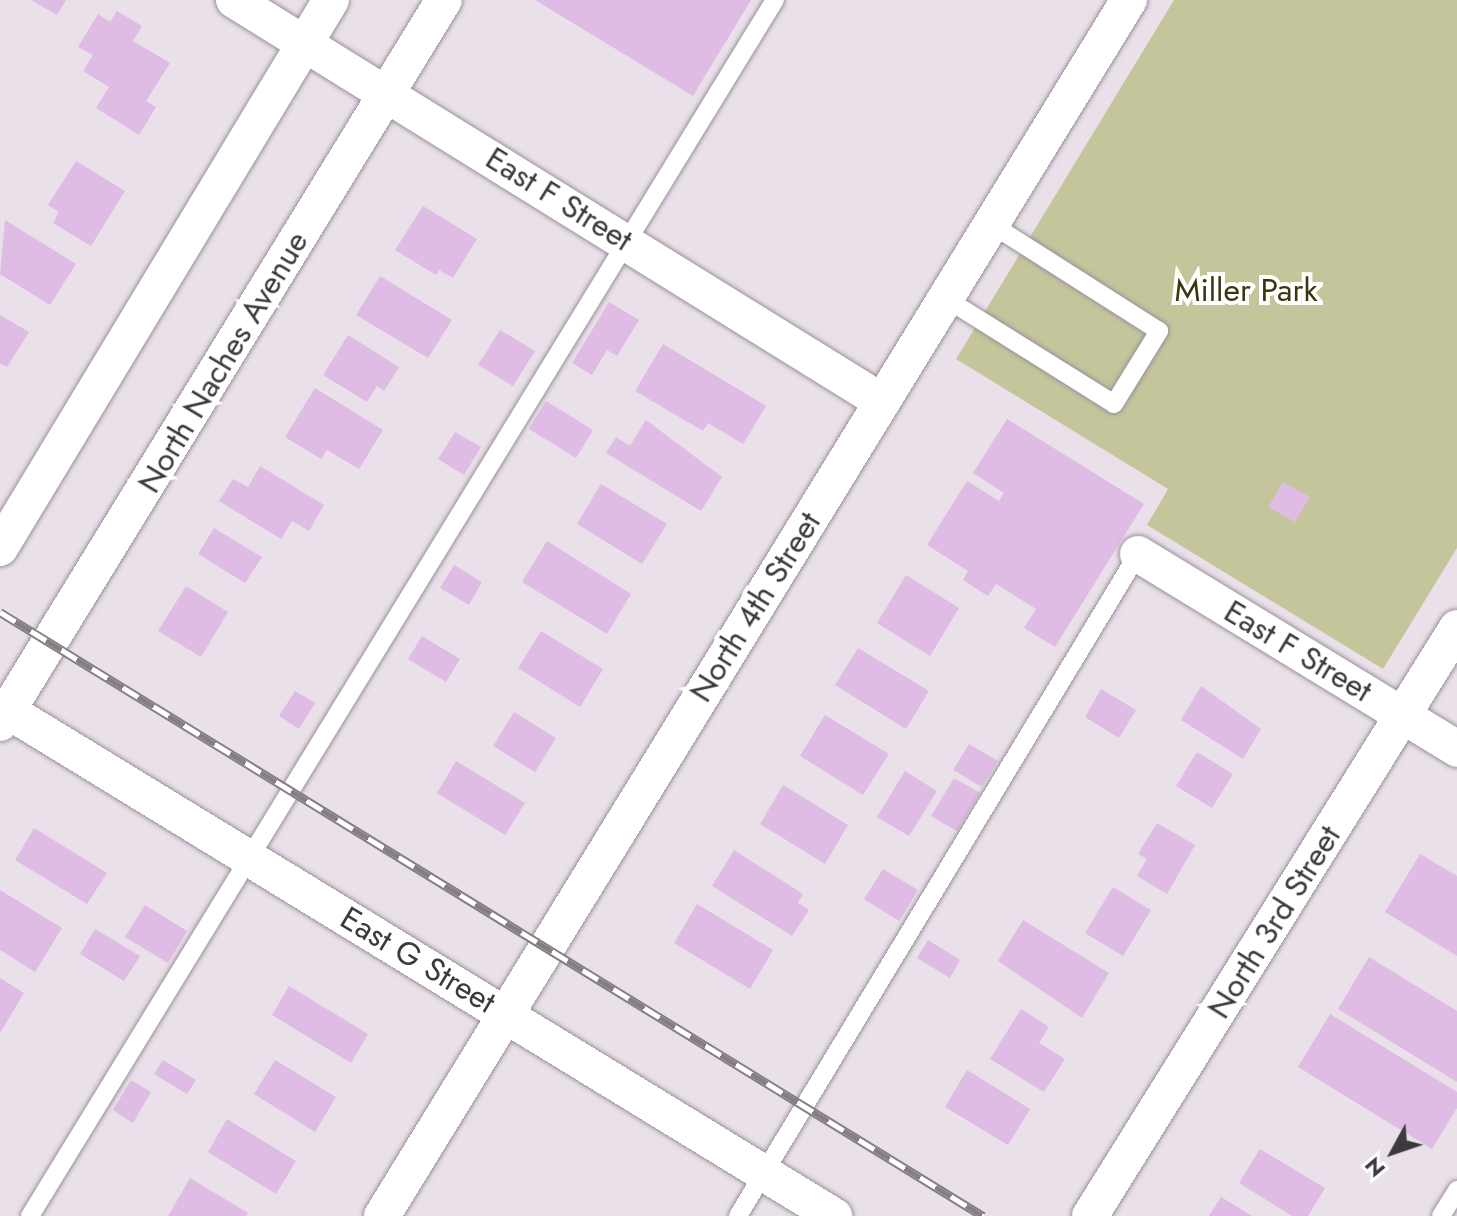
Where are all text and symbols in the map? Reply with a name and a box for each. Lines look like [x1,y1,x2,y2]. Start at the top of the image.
street label: East F Street [479,139,639,259]
street label: North Naches Avenue [130,224,316,500]
park label: Miller Park [1174,271,1318,309]
street label: North 4th Street [681,505,829,709]
street label: East F Street [1217,592,1379,710]
street label: North 3rd Street [1199,819,1349,1025]
street label: East G Street [334,899,502,1021]
north arrow [1353,1112,1433,1192]
text: N [1357,1150,1392,1184]

